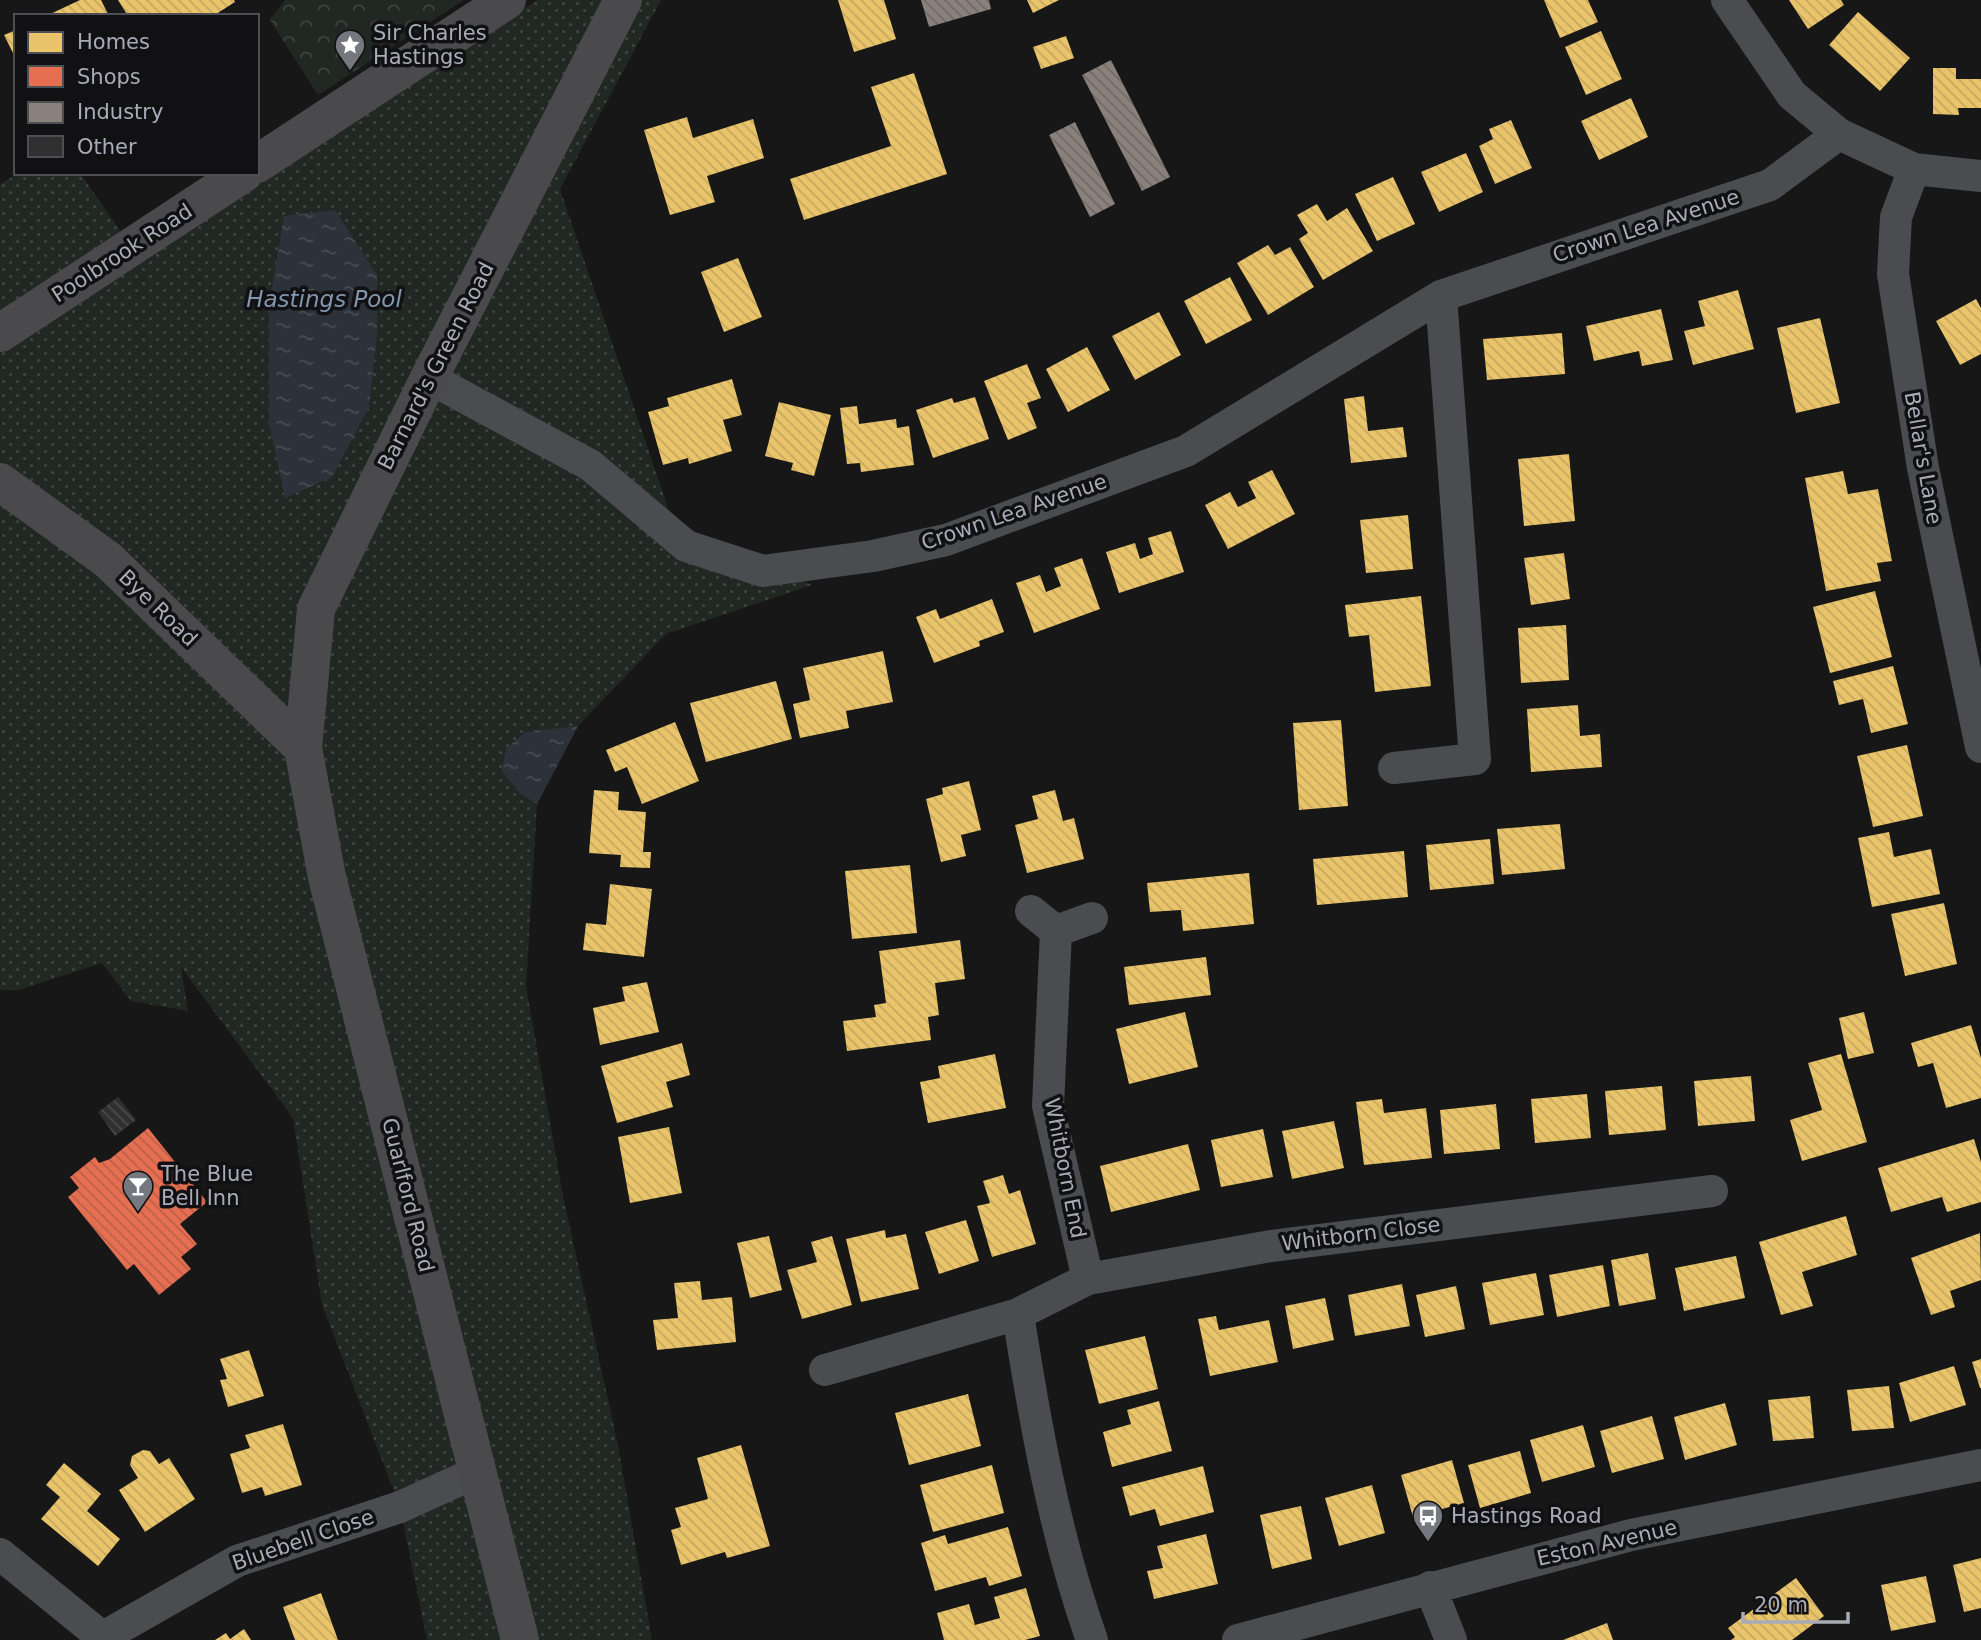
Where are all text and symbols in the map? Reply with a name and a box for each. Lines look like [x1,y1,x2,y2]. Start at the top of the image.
legend [14,14,259,175]
place label: Sir Charles Hastings [373,21,487,69]
place icon: Sir Charles Hastings [333,28,367,72]
text: Homes [77,30,150,54]
text: Shops [77,65,141,89]
text: Industry [77,100,163,124]
text: Other [77,135,137,159]
street label: Crown Lea Avenue [1550,185,1742,267]
street label: Poolbrook Road [47,199,197,307]
street label: Barnard's Green Road [373,258,499,474]
water label: Hastings Pool [246,286,402,312]
street label: Bellar's Lane [1899,390,1947,526]
street label: Crown Lea Avenue [918,469,1110,555]
street label: Bye Road [114,565,202,651]
street label: Whitborn End [1040,1096,1090,1240]
street label: Guarlford Road [377,1115,439,1275]
place label: The Blue Bell Inn [160,1162,253,1210]
bar icon: The Blue Bell Inn [121,1169,155,1213]
street label: Whitborn Close [1280,1212,1442,1256]
bus stop icon: Hastings Road [1411,1499,1445,1543]
place label: Hastings Road [1451,1504,1602,1528]
street label: Bluebell Close [229,1505,377,1575]
street label: Eston Avenue [1534,1515,1680,1571]
scale bar [1743,1580,1848,1624]
text: 20 m [1754,1593,1808,1617]

